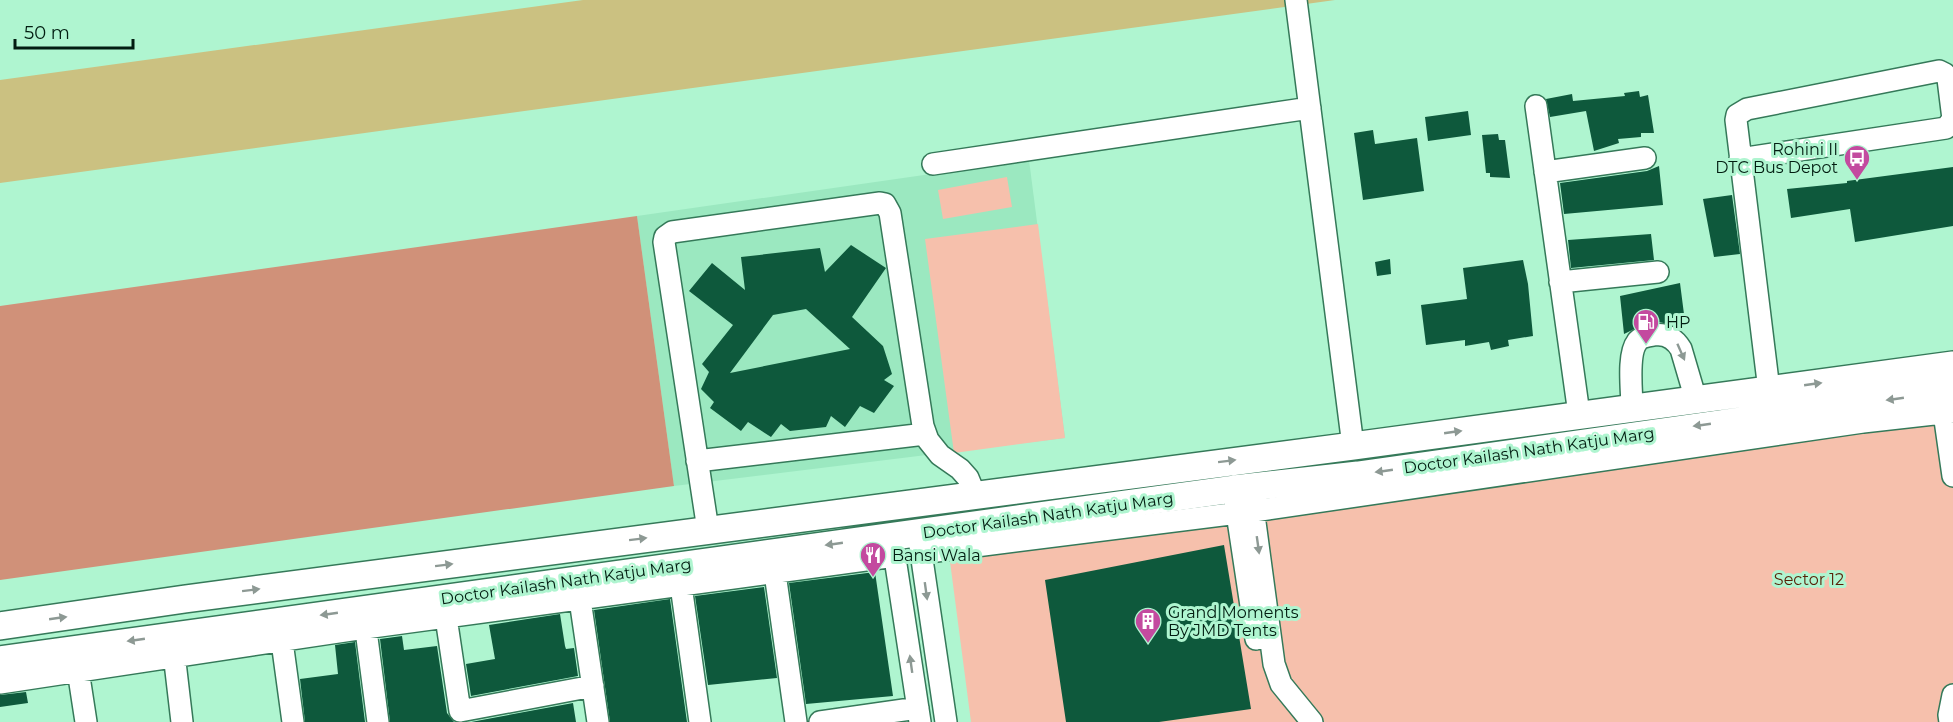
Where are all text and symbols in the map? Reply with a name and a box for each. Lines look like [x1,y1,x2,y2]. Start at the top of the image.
scale bar [15,12,134,50]
text: 50 m [24,22,70,44]
place label: Rohini II DTC Bus Depot [1715,140,1838,177]
bus stop icon: Rohini II DTC Bus Depot [1842,143,1872,181]
fuel station icon: HP [1631,307,1661,345]
place label: HP [1666,313,1691,332]
one-way arrow [1676,343,1685,360]
one-way arrow [1803,380,1822,389]
one-way arrow [1885,394,1904,403]
one-way arrow [1692,421,1711,430]
street label: Doctor Kailash Nath Katju Marg [1403,423,1656,478]
one-way arrow [1444,427,1463,436]
one-way arrow [1218,457,1237,466]
one-way arrow [1375,467,1394,476]
street label: Doctor Kailash Nath Katju Marg [922,488,1175,543]
one-way arrow [628,535,647,544]
one-way arrow [1254,536,1263,555]
one-way arrow [825,540,844,549]
restaurant icon: Bansi Wala [858,540,888,578]
place label: Bansi Wala [892,546,981,565]
street label: Doctor Kailash Nath Katju Marg [440,554,693,609]
one-way arrow [435,560,454,570]
park label: Sector 12 [1774,570,1844,589]
one-way arrow [922,581,931,600]
one-way arrow [241,585,260,595]
place label: Grand Moments By JMD Tents [1168,603,1299,640]
building icon: Grand Moments By JMD Tents [1133,606,1163,644]
one-way arrow [319,609,338,618]
one-way arrow [48,613,67,622]
one-way arrow [126,636,145,645]
one-way arrow [907,655,916,674]

